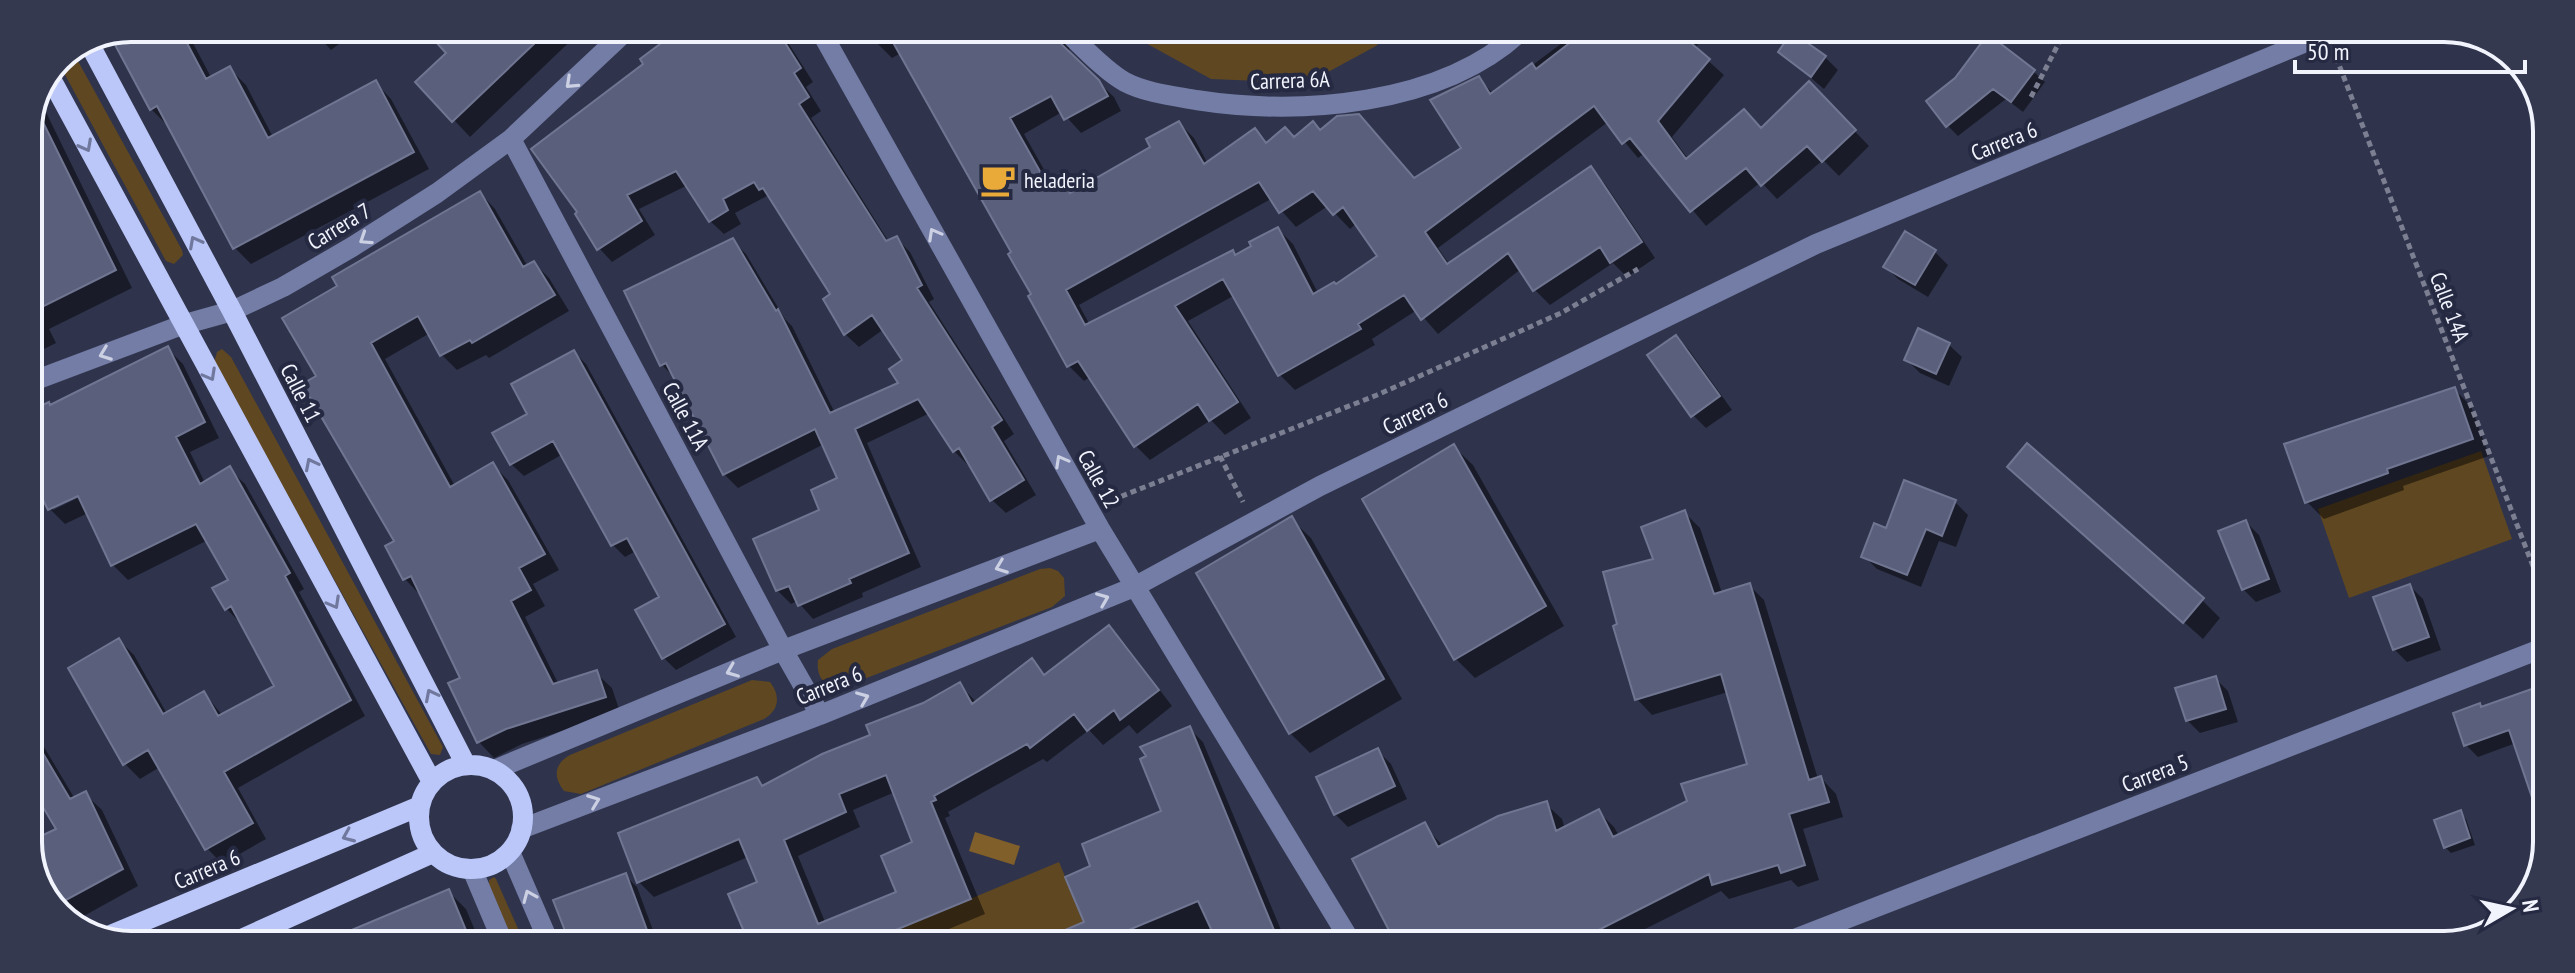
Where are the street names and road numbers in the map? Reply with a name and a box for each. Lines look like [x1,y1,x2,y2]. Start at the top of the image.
street label: Carrera 6A [1250,65,1331,95]
street label: Carrera 6 [1967,115,2041,167]
street label: Carrera 7 [302,196,376,256]
street label: Calle 14A [2424,268,2476,347]
street label: Calle 11 [274,359,328,427]
street label: Calle 11A [657,377,716,455]
street label: Carrera 6 [1378,385,1452,441]
street label: Calle 12 [1072,445,1126,513]
street label: Carrera 6 [792,659,866,711]
street label: Carrera 5 [2118,748,2192,798]
street label: Carrera 6 [170,843,244,895]

